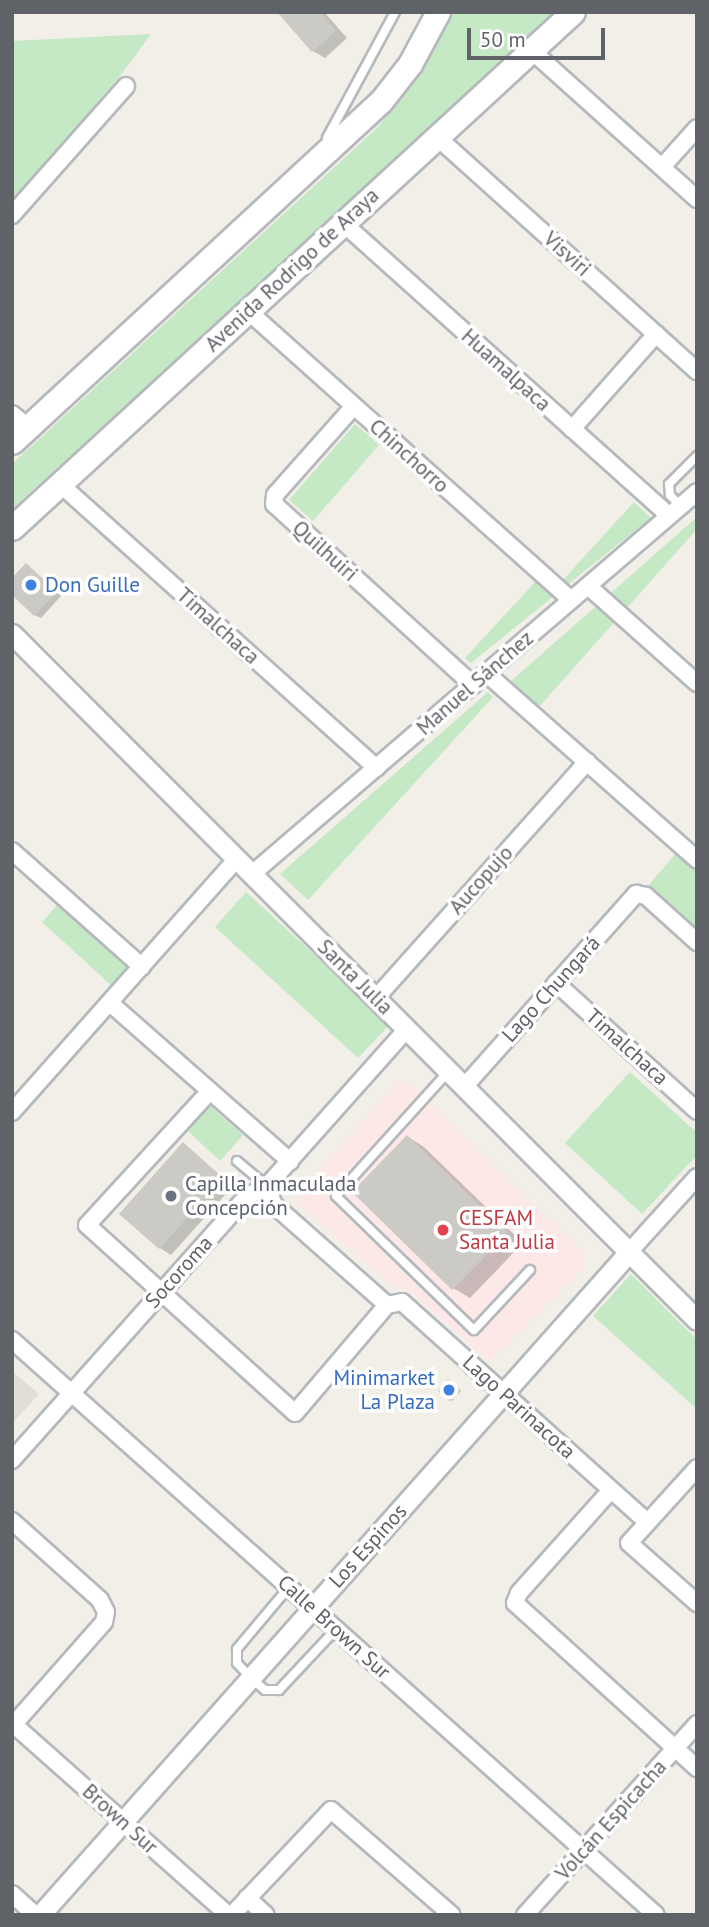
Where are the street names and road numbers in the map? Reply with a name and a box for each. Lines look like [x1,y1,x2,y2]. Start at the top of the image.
street label: Avenida Rodrigo de Araya [200,183,384,357]
street label: Visviri [538,226,596,282]
street label: Huamalpaca [456,323,556,417]
street label: Chinchorro [364,414,454,498]
street label: Quilhuiri [287,515,363,587]
street label: Timalchaca [172,582,264,670]
street label: Manuel Sánchez [412,626,538,740]
street label: Aucopujo [444,841,518,919]
street label: Lago Chungará [497,931,605,1047]
street label: Santa Julia [312,934,398,1020]
street label: Timalchaca [581,1003,673,1091]
street label: Socoroma [140,1231,218,1313]
street label: Lago Parinacota [457,1350,581,1464]
street label: Los Espinos [324,1499,412,1593]
street label: Calle Brown Sur [272,1570,396,1684]
street label: Volcán Espicacha [550,1755,672,1885]
street label: Brown Sur [77,1779,163,1859]

